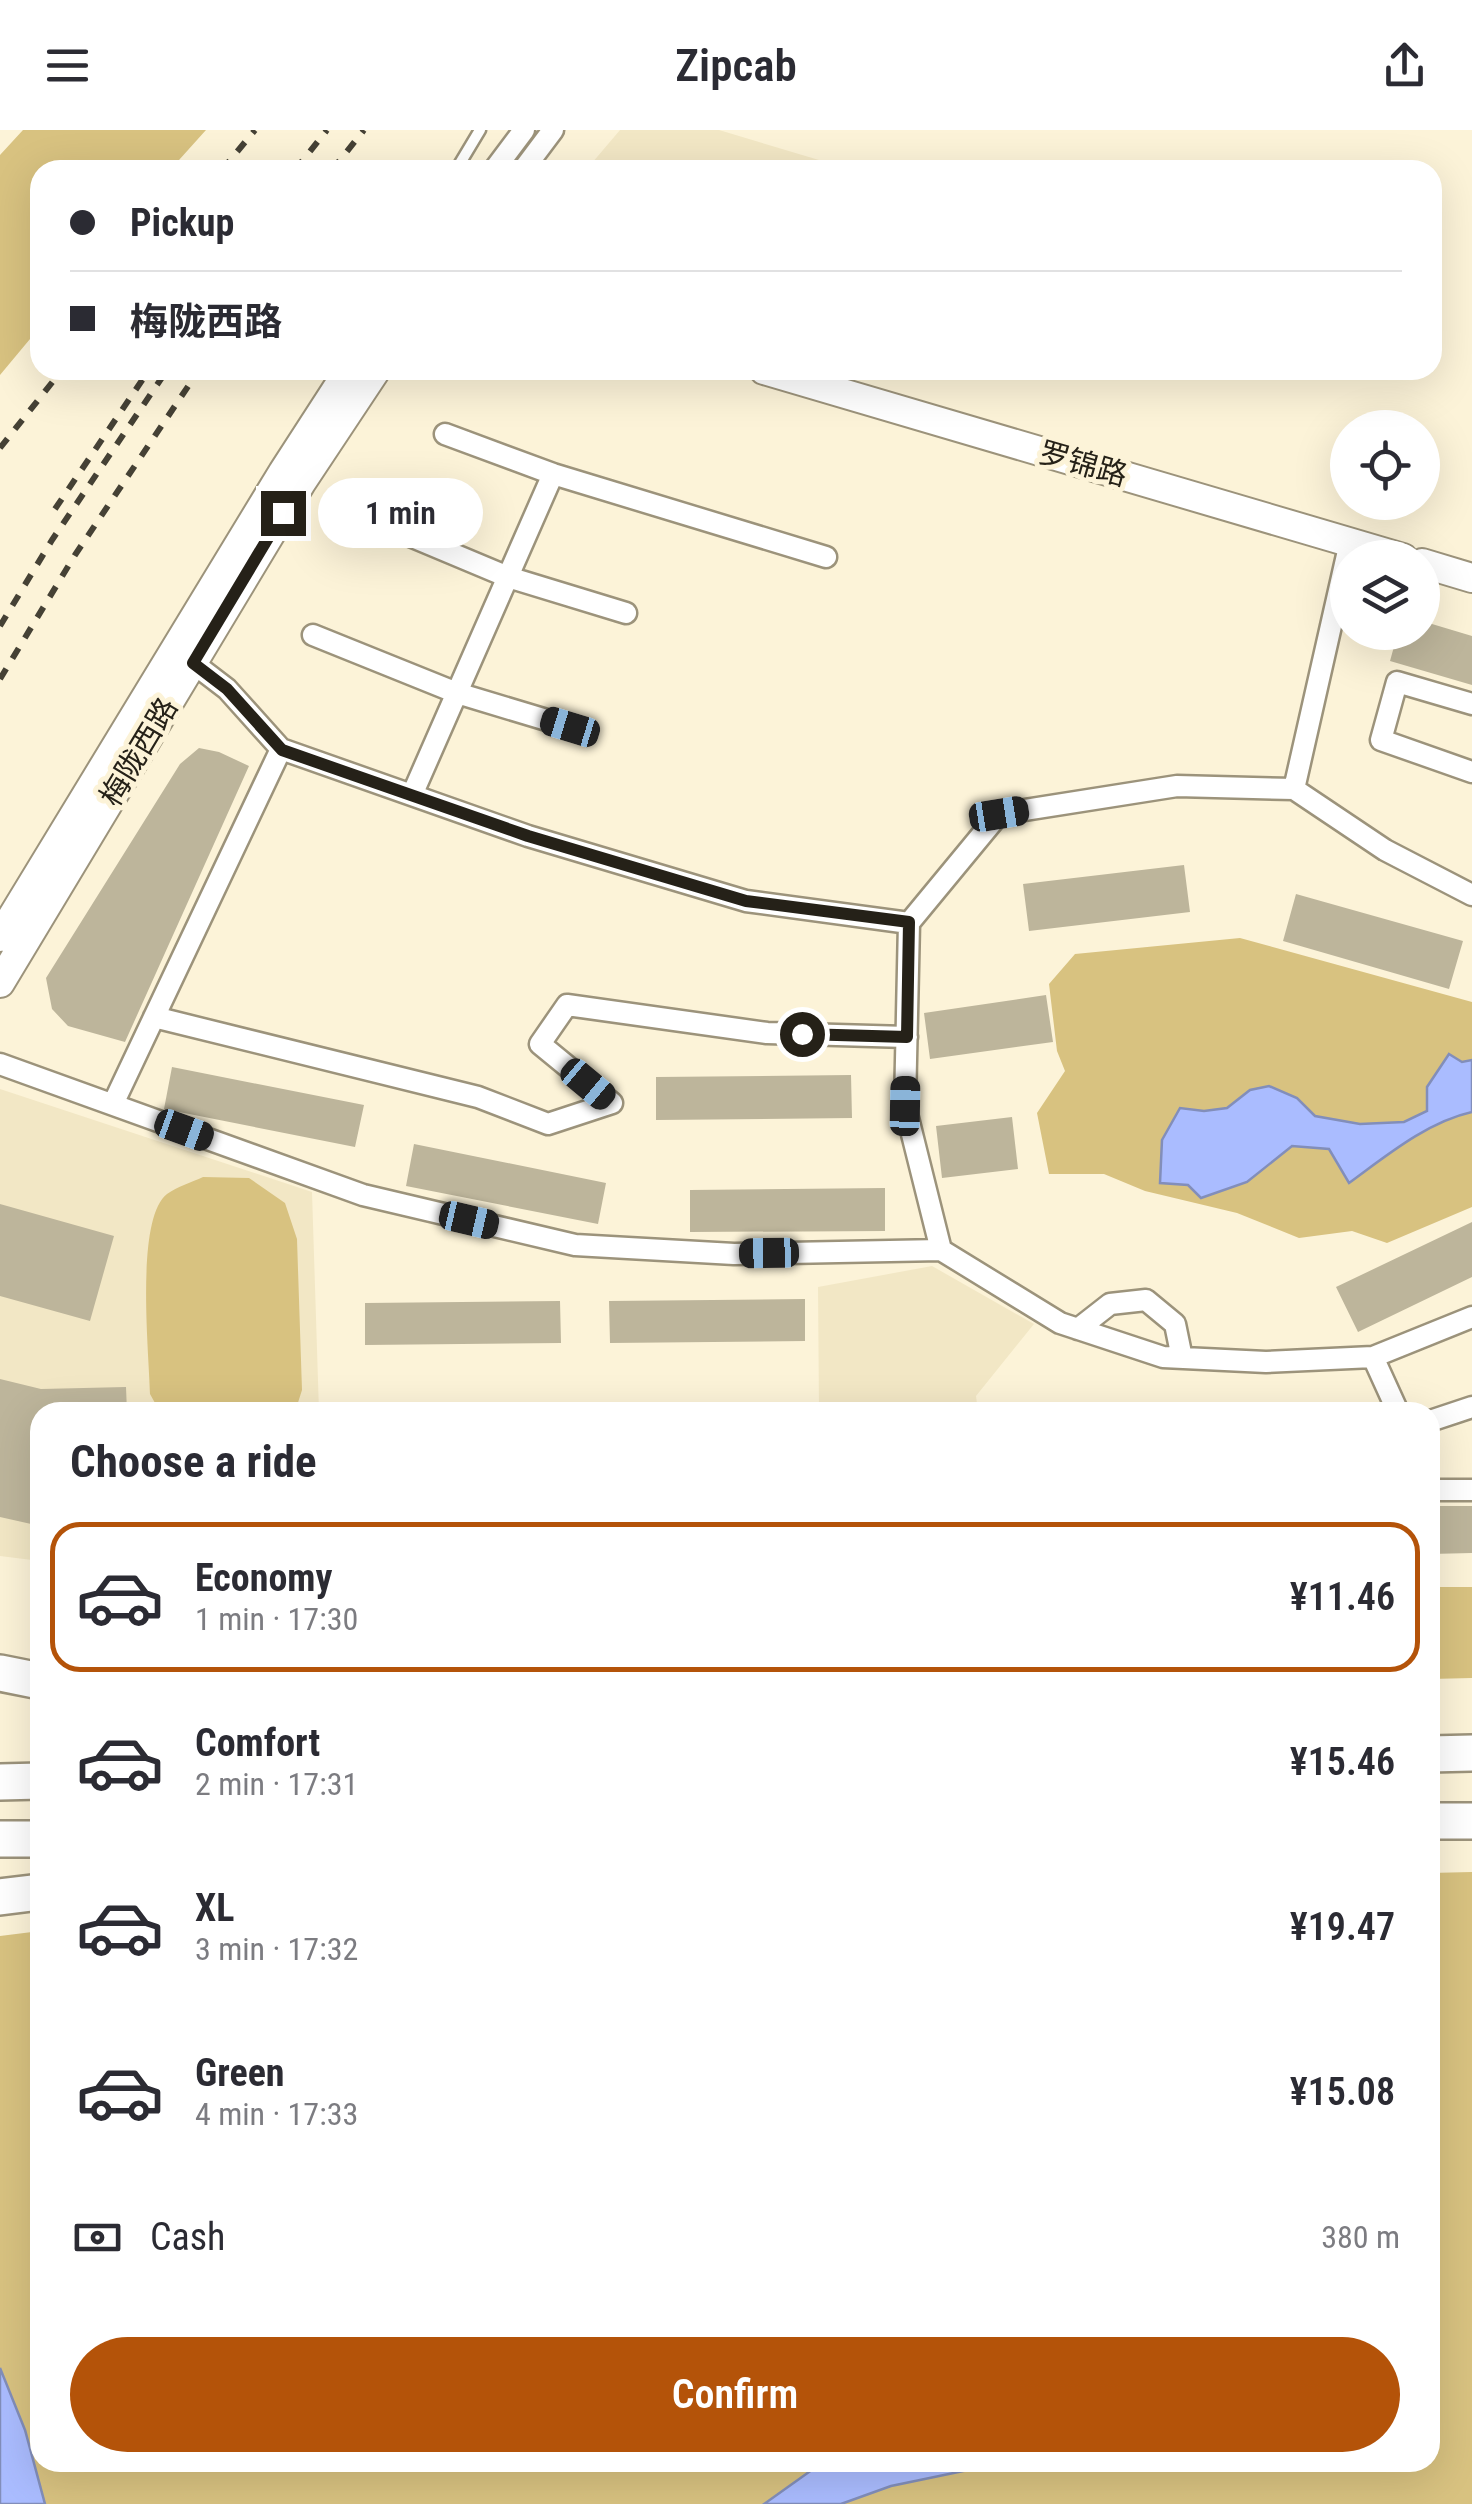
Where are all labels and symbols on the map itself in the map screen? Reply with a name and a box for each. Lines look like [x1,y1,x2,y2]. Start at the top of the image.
street label: 罗锦路 [1035,434,1131,493]
callout: 1 min [318,478,483,548]
route end [261,491,306,536]
street label: 梅陇西路 [93,691,184,812]
car [537,704,603,750]
car [967,794,1031,834]
route start [780,1012,825,1057]
car [555,1053,621,1115]
car [889,1076,921,1136]
car [151,1106,217,1154]
car [436,1199,502,1241]
car [739,1237,799,1269]

